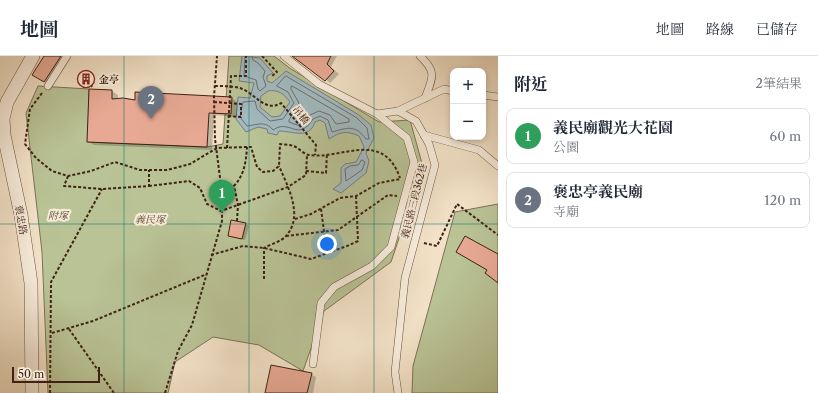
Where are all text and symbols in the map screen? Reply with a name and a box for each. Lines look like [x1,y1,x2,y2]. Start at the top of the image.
text: 地圖 [20,18,58,41]
text: 地圖 [656,20,684,38]
text: 路線 [706,20,734,38]
text: 已儲存 [756,20,798,38]
map controls [450,68,486,140]
button: + [450,68,486,104]
building icon: 金亭 [76,69,96,89]
place label: 金亭 [99,73,119,86]
text: 附近 [514,74,548,94]
text: 2筆結果 [756,75,802,91]
pin: 2 [138,86,164,119]
street label: 吊橋 [290,103,312,127]
button: − [450,104,486,140]
text: 義民廟觀光大花園 [553,118,673,137]
text: 1 [525,128,531,144]
text: 60 m [770,128,801,144]
text: 公園 [553,139,579,155]
street label: 義民路三段362巷 [398,162,430,240]
pin: 1 [209,180,235,213]
text: 褒忠亭義民廟 [553,182,643,201]
text: 2 [524,192,532,208]
text: 120 m [764,192,801,208]
text: 寺廟 [553,203,579,219]
street label: 褒忠路 [12,204,30,236]
park label: 附塚 [48,209,70,222]
park label: 義民塚 [135,213,167,226]
your location [317,234,337,254]
scale bar [12,365,100,384]
text: 50 m [18,367,44,381]

